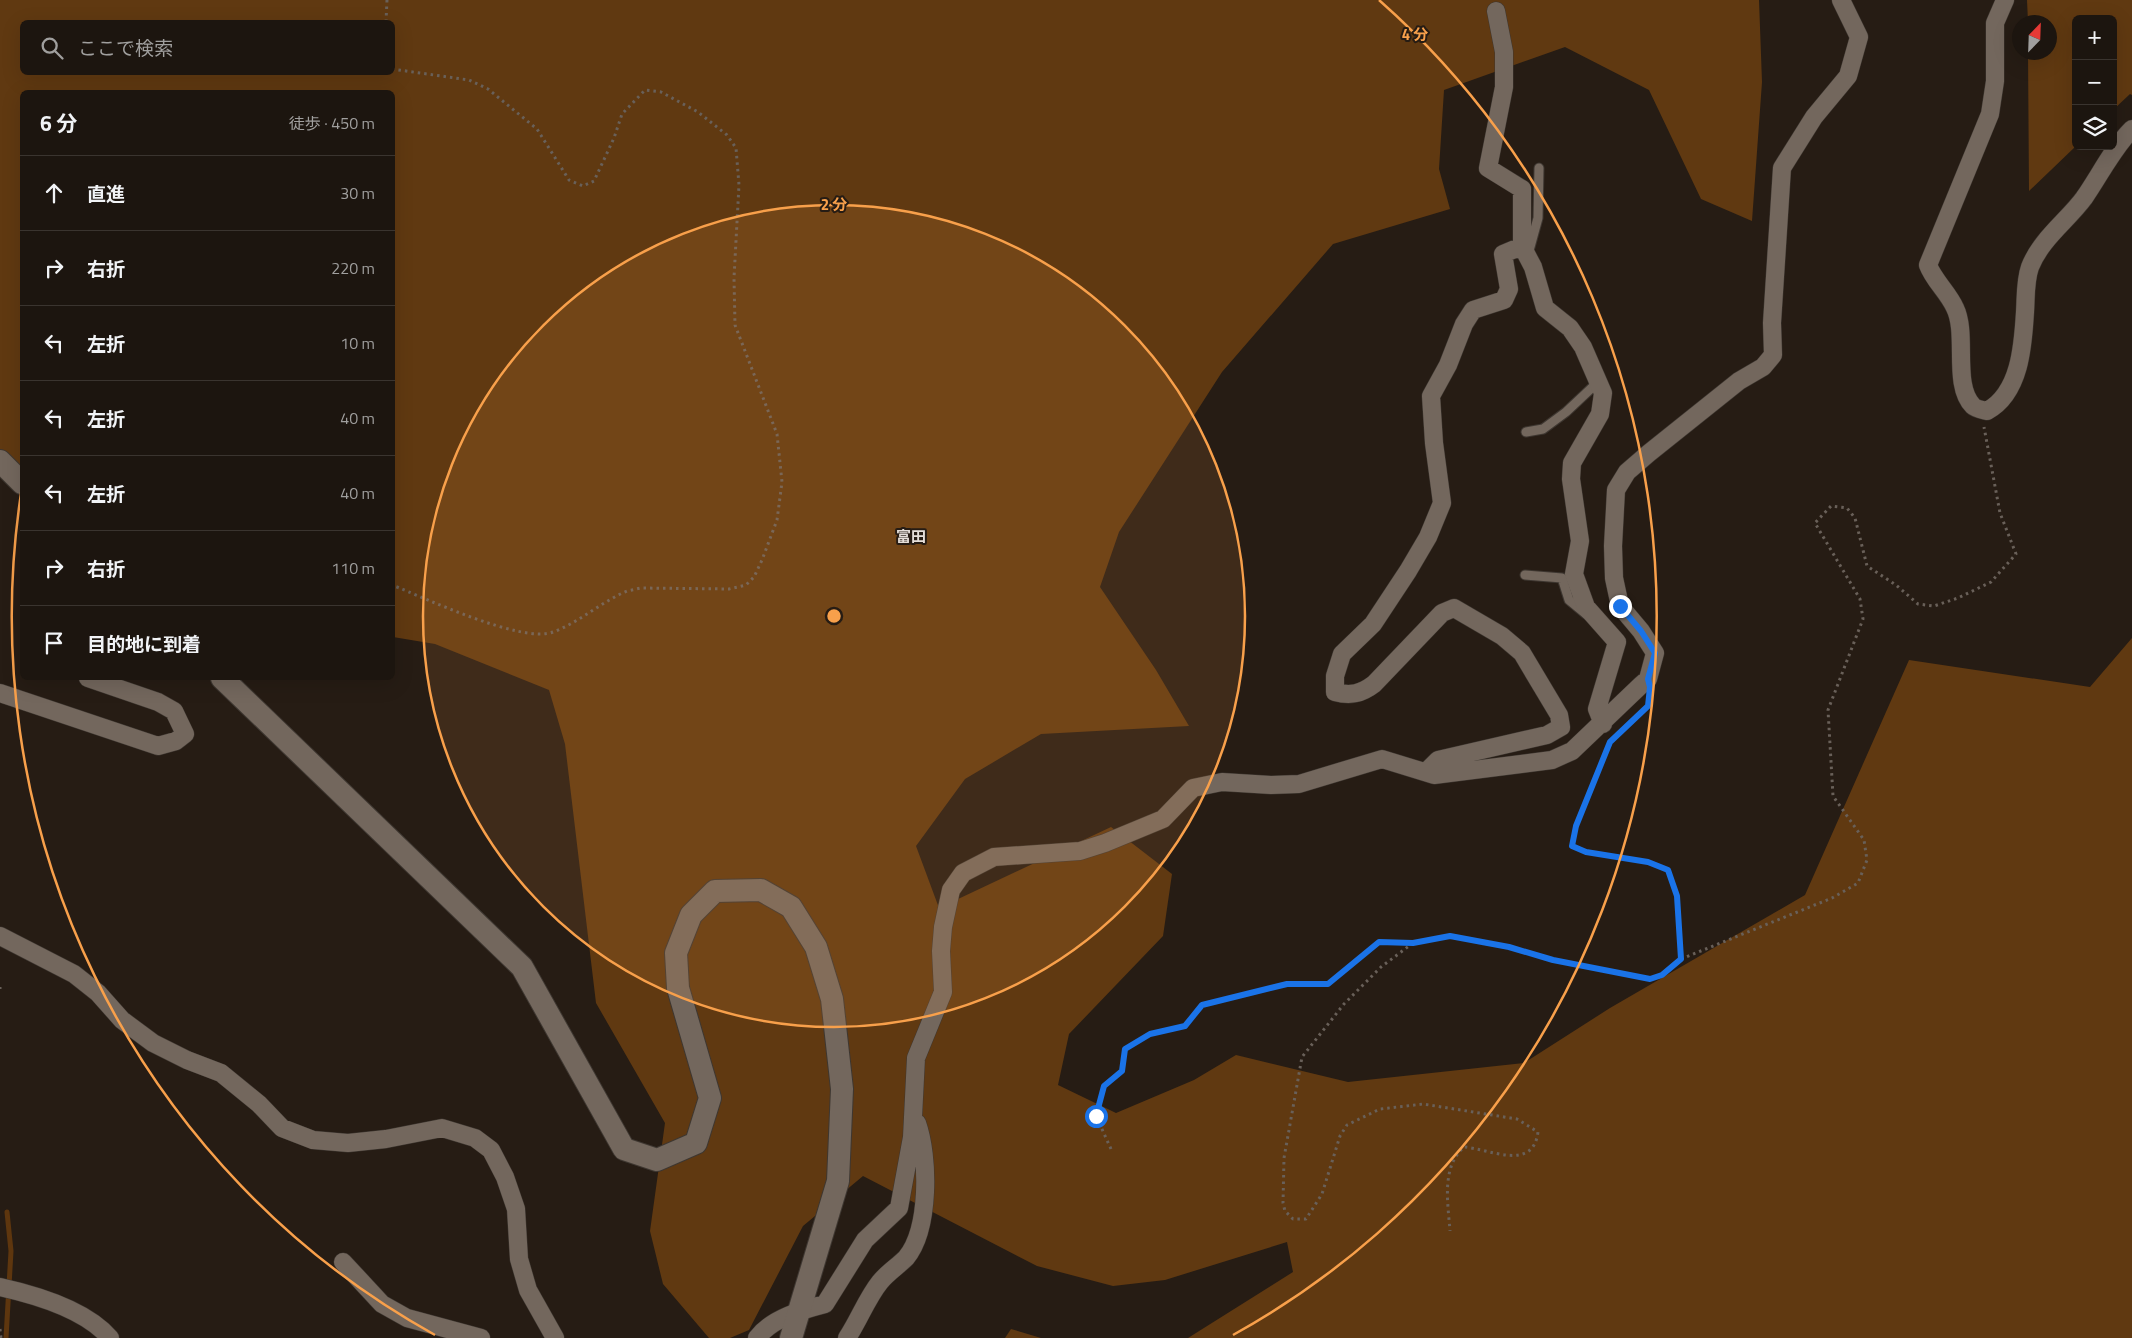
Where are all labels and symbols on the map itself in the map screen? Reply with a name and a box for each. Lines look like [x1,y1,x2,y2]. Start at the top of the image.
north arrow [2012,15,2057,60]
text: 4 分 [1402,23,1428,46]
text: 2 分 [821,193,847,216]
district label: 富田 [896,525,926,548]
route end [1609,595,1632,618]
centre of rings [825,607,843,625]
route start [1085,1105,1108,1128]

